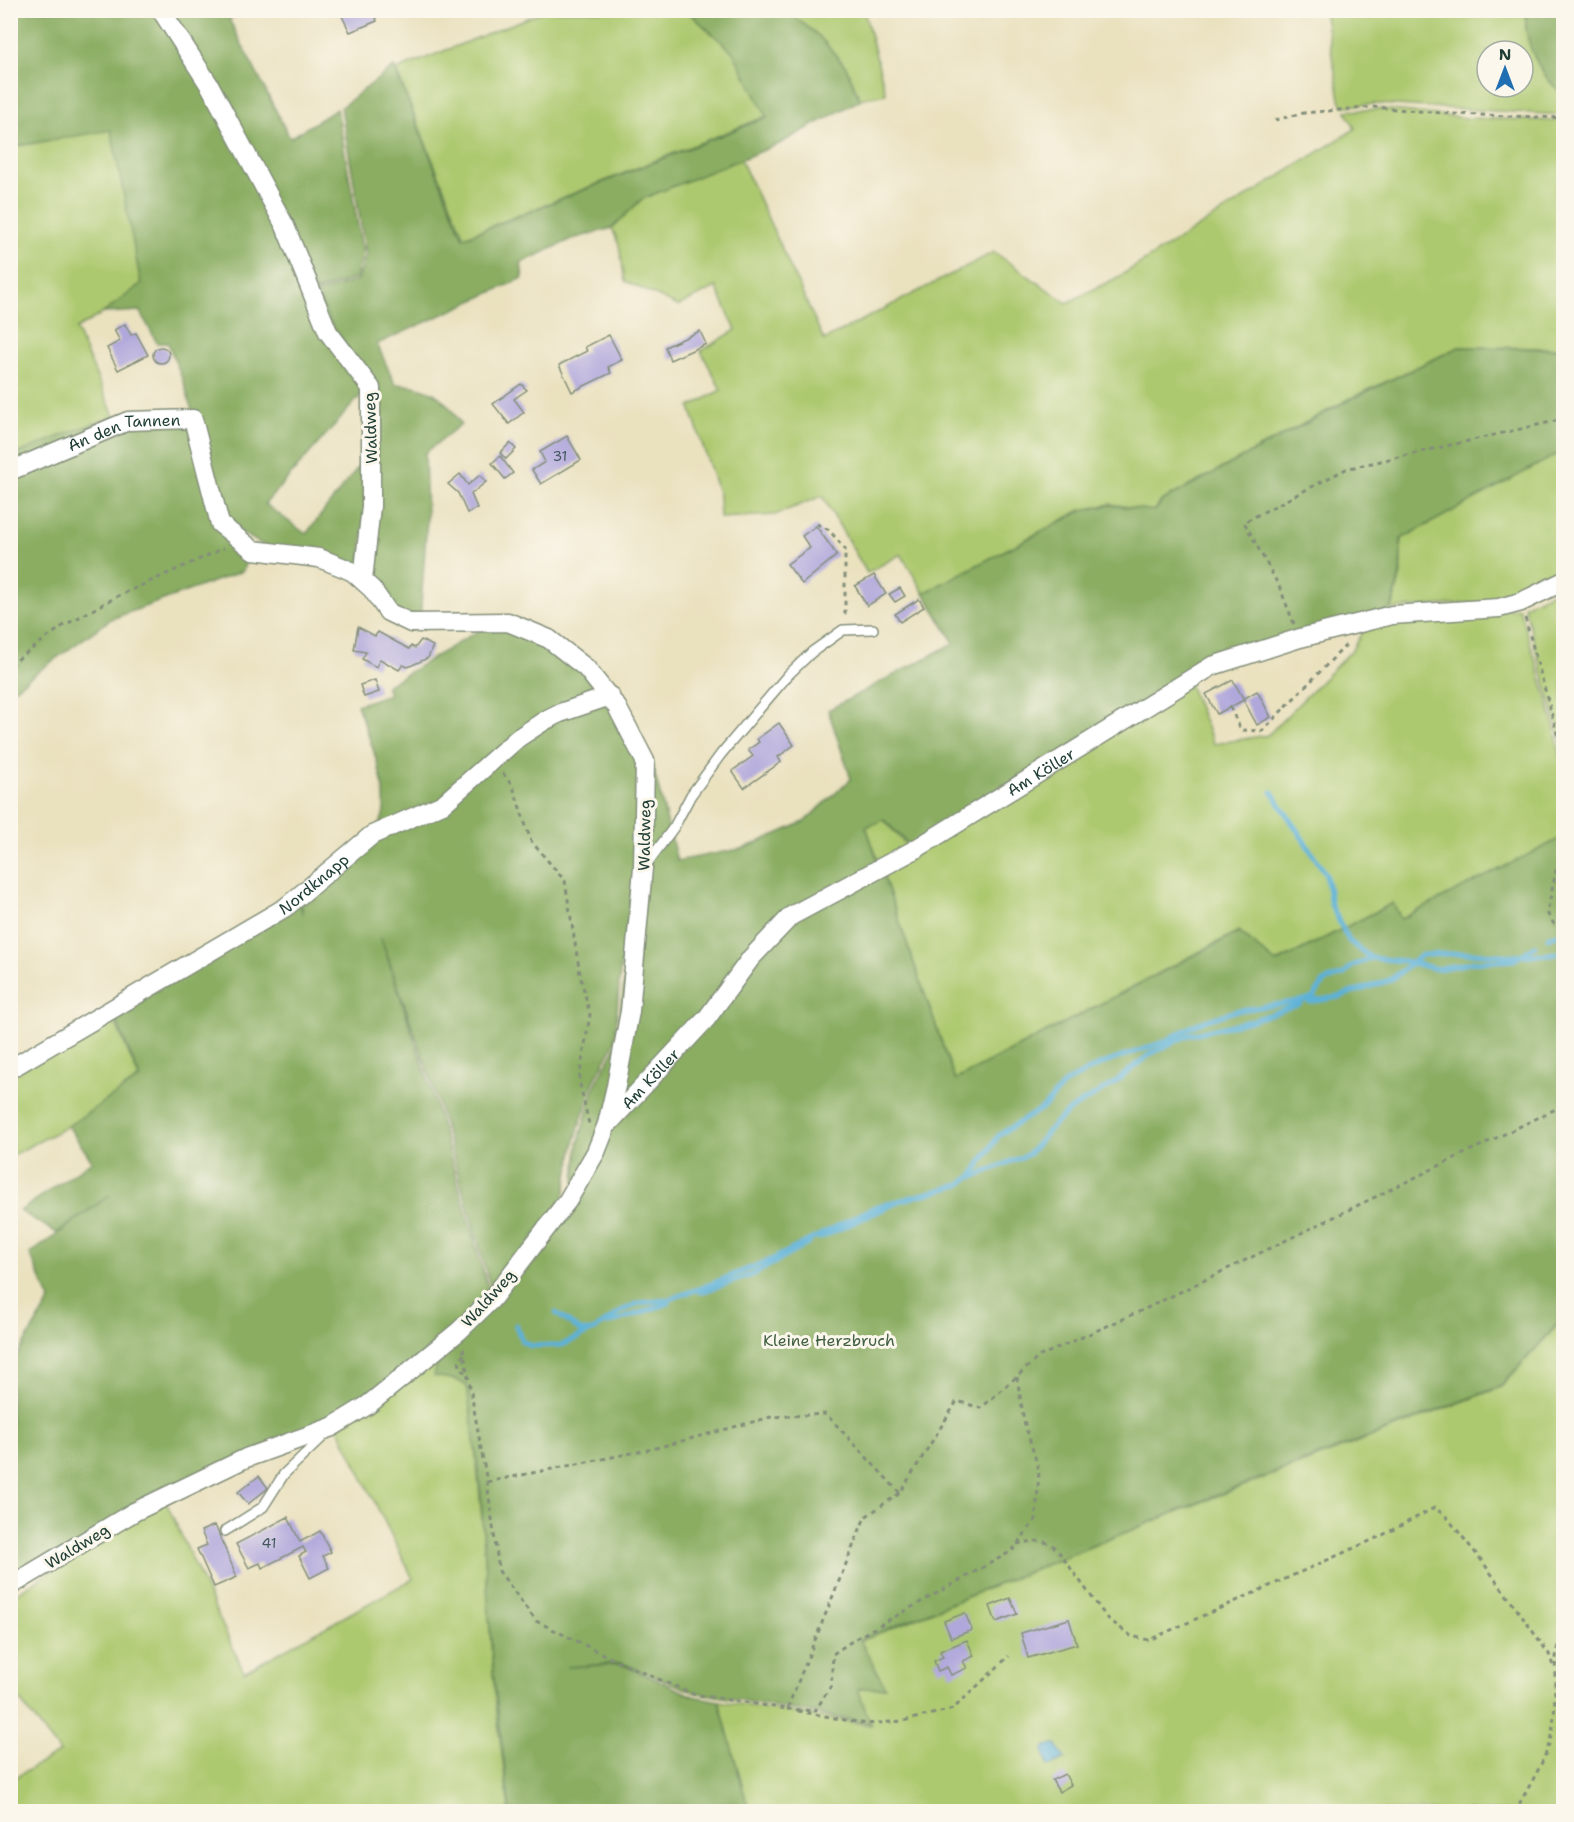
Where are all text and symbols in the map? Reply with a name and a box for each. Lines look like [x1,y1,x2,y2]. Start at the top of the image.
north arrow [1475,39,1535,99]
text: N [1499,44,1511,65]
street label: Waldweg [359,392,382,464]
street label: An den Tannen [65,409,181,456]
house number: 31 [553,447,567,465]
street label: Am Köller [1003,743,1079,801]
street label: Waldweg [633,799,656,871]
street label: Nordknapp [275,849,353,920]
street label: Am Köller [617,1044,684,1114]
street label: Waldweg [457,1265,520,1332]
park label: Kleine Herzbruch [763,1330,895,1351]
street label: Waldweg [41,1519,113,1574]
house number: 41 [262,1534,276,1552]

